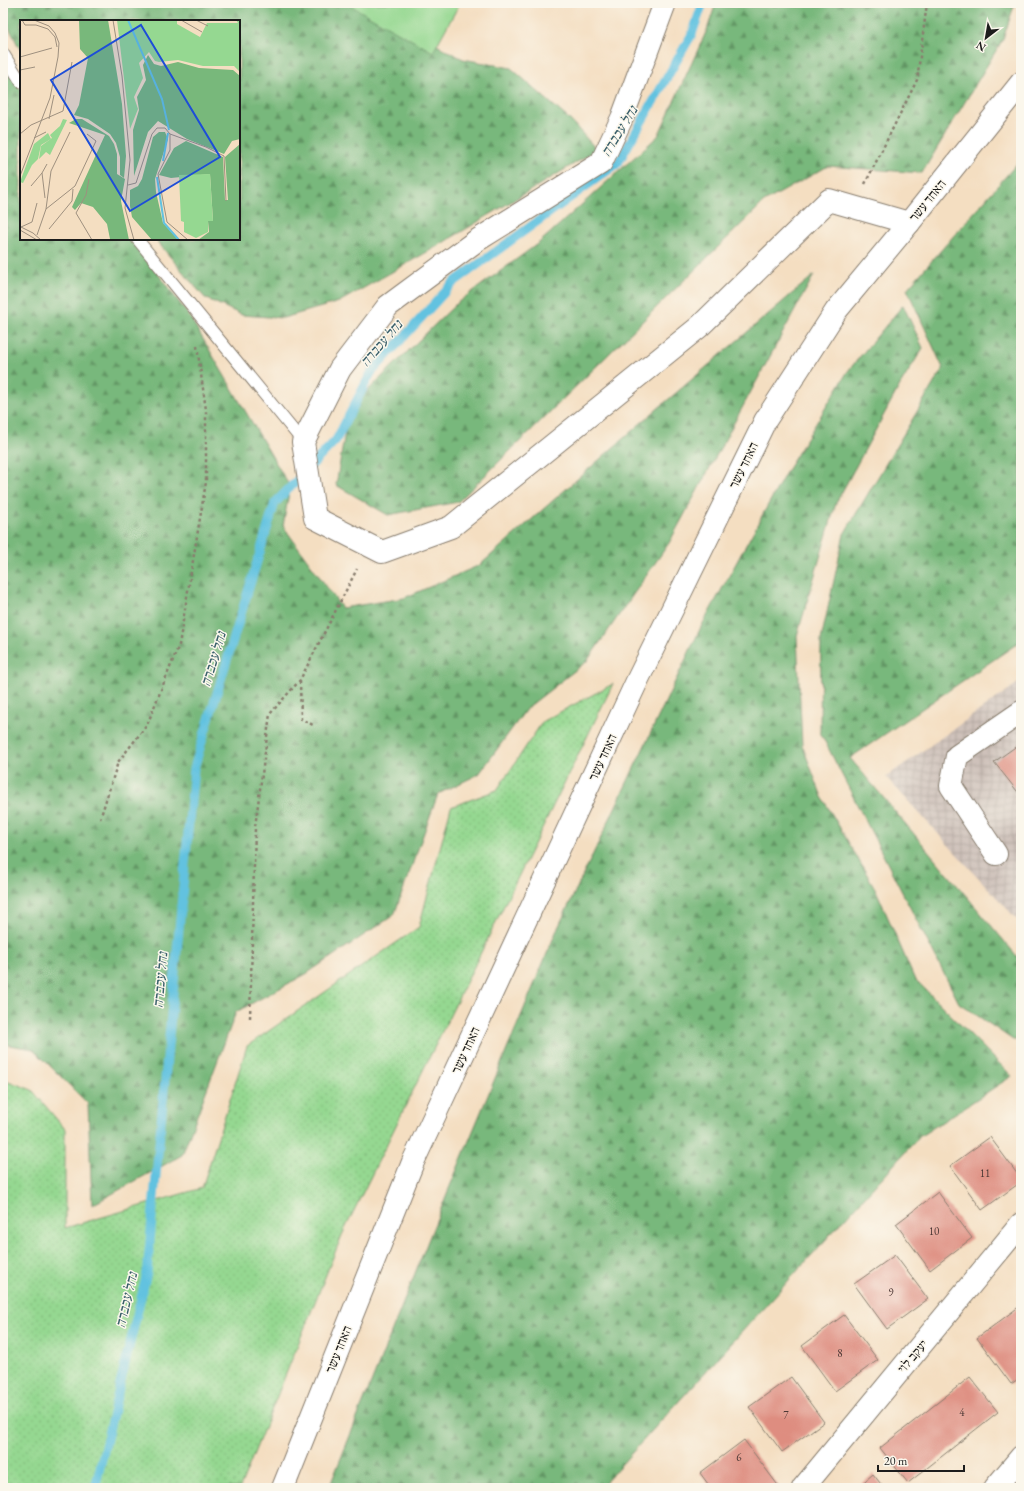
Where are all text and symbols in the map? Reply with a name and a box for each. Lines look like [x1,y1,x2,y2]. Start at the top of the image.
north arrow [966,18,1006,58]
inset map [20,20,240,240]
text: N [973,38,988,55]
water label: נחל עכברה [597,101,642,160]
street label: האחד עשר [905,176,950,225]
water label: נחל עכברה [356,315,407,370]
street label: האחד עשר [725,439,762,491]
water label: נחל עכברה [196,628,230,688]
street label: האחד עשר [584,731,621,783]
water label: נחל עכברה [149,950,172,1009]
street label: האחד עשר [447,1024,484,1076]
house number: 11 [980,1166,990,1180]
house number: 10 [929,1224,939,1238]
water label: נחל עכברה [111,1269,141,1329]
house number: 9 [888,1285,894,1299]
street label: האחד עשר [321,1323,356,1375]
street label: יעקב לוי [894,1336,932,1377]
house number: 8 [837,1346,843,1360]
house number: 4 [959,1405,965,1419]
house number: 7 [783,1408,789,1422]
scale bar [878,1447,964,1473]
house number: 6 [736,1450,742,1464]
text: 20 m [884,1453,908,1469]

